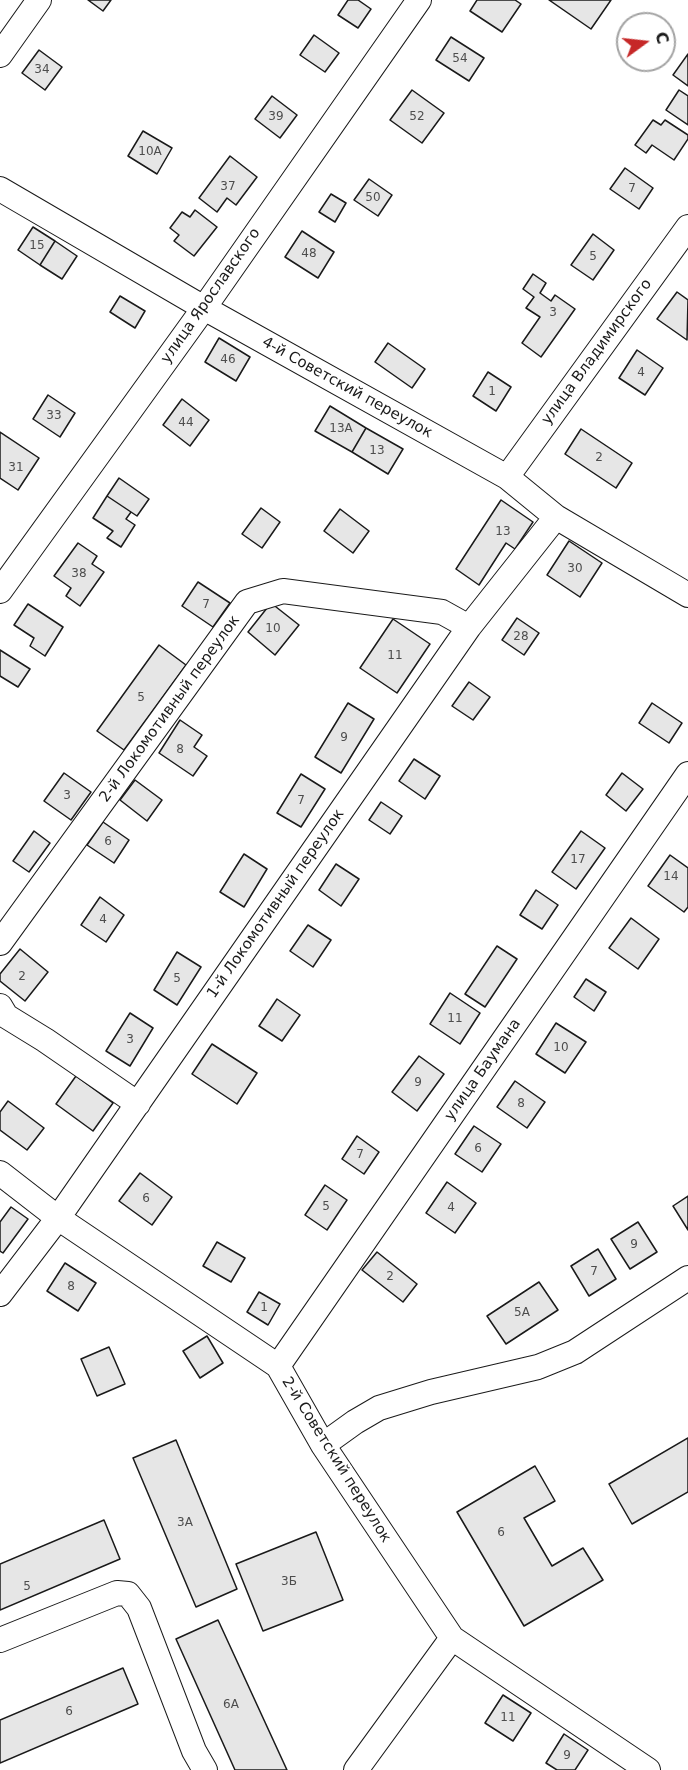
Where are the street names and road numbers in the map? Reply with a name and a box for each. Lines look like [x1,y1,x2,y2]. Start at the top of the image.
street label: улица Ярославского [157,225,265,367]
street label: улица Владимирского [538,276,656,428]
street label: 4-й Советский переулок [259,334,435,442]
street label: 2-й Локомотивный переулок [96,612,244,806]
street label: 1-й Локомотивный переулок [204,806,348,1002]
street label: улица Баумана [441,1016,525,1124]
street label: 2-й Советский переулок [277,1374,395,1546]

